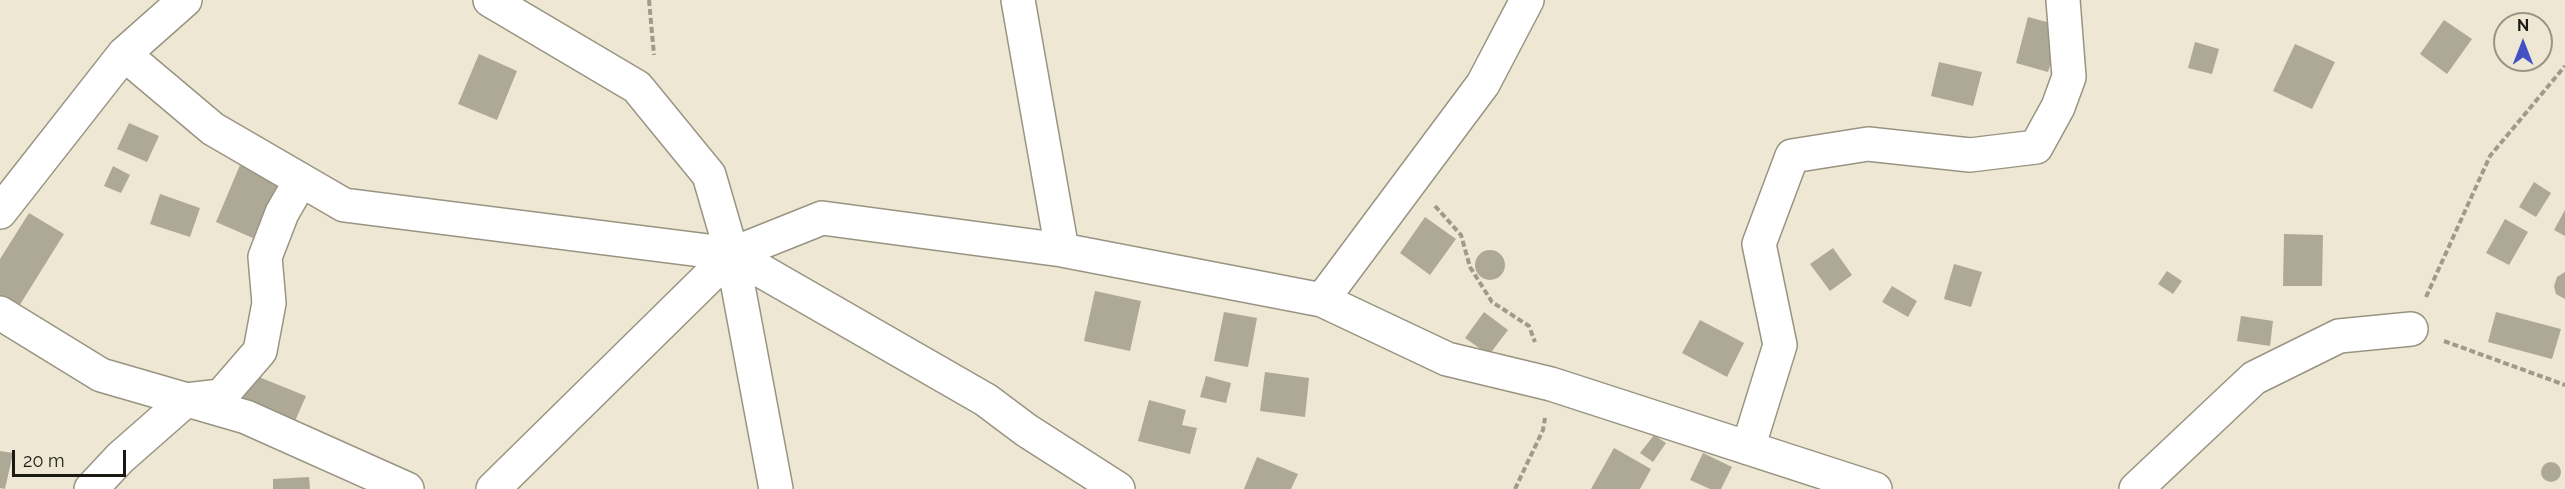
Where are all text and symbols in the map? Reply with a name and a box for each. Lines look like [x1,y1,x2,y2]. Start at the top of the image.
north arrow [2493,12,2553,72]
text: N [2517,16,2529,35]
scale bar [15,438,129,476]
text: 20 m [23,450,65,471]

